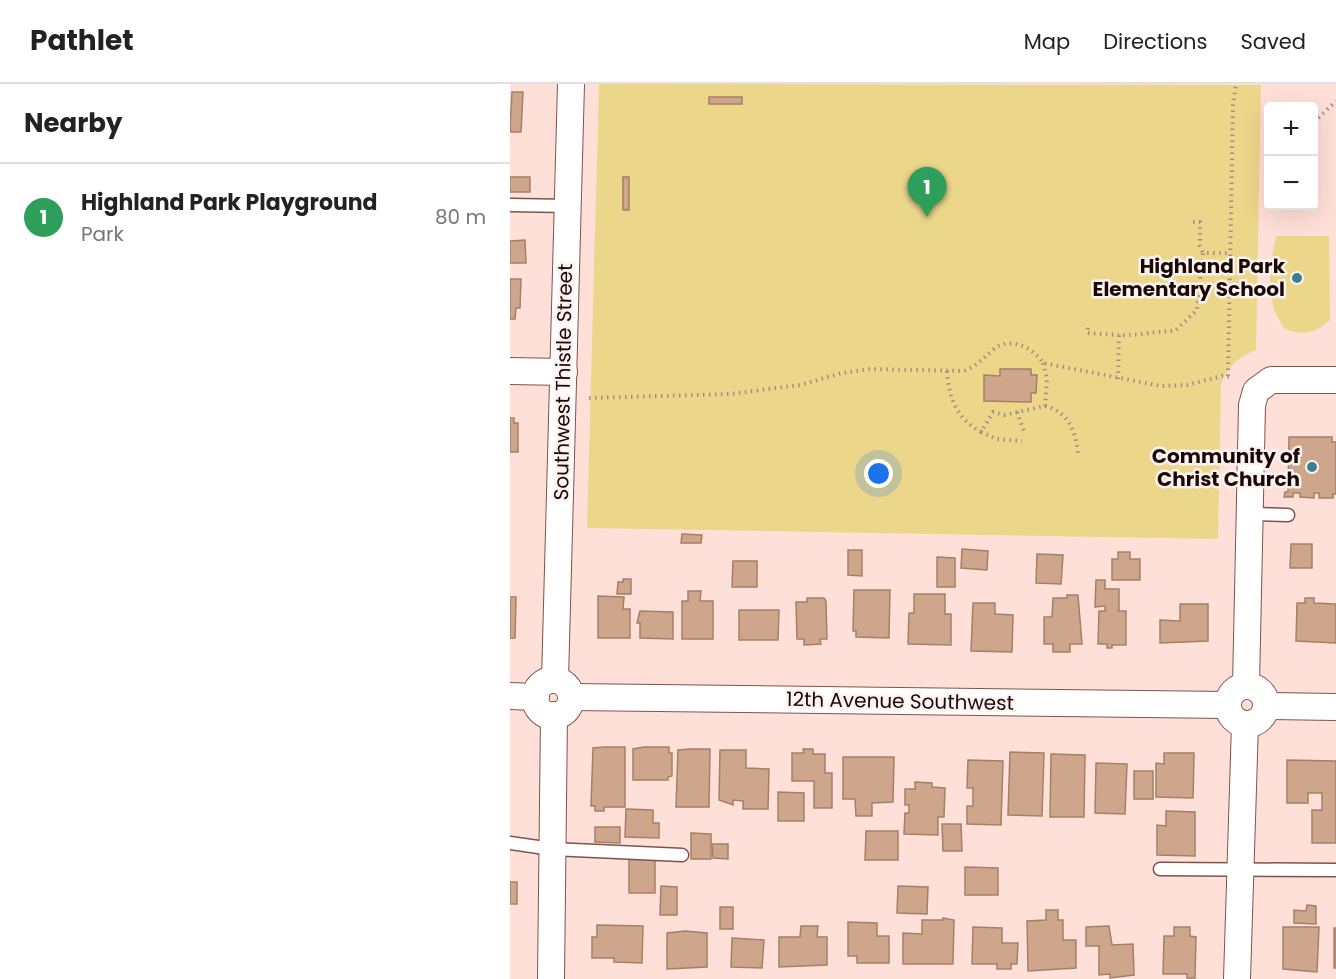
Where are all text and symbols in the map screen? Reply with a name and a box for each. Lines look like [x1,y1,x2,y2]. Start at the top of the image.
text: Pathlet [30,21,134,60]
text: Map [1024,27,1070,56]
text: Directions [1103,27,1207,56]
text: Saved [1240,27,1306,56]
map controls [1264,102,1318,210]
button: + [1264,102,1318,156]
text: Nearby [24,105,122,141]
button: − [1264,156,1318,210]
pin: 1 [908,168,946,217]
text: Highland Park Playground [81,187,378,218]
text: 1 [40,203,47,231]
text: 80 m [435,203,486,231]
text: Park [81,220,124,248]
place label: Highland Park Elementary School [1093,252,1286,303]
street label: Southwest Thistle Street [547,263,579,501]
marker: Highland Park Elementary School [1290,271,1304,285]
place label: Community of Christ Church [1152,442,1300,493]
your location [864,459,893,488]
marker: Community of Christ Church [1305,460,1319,474]
street label: 12th Avenue Southwest [786,685,1014,717]

